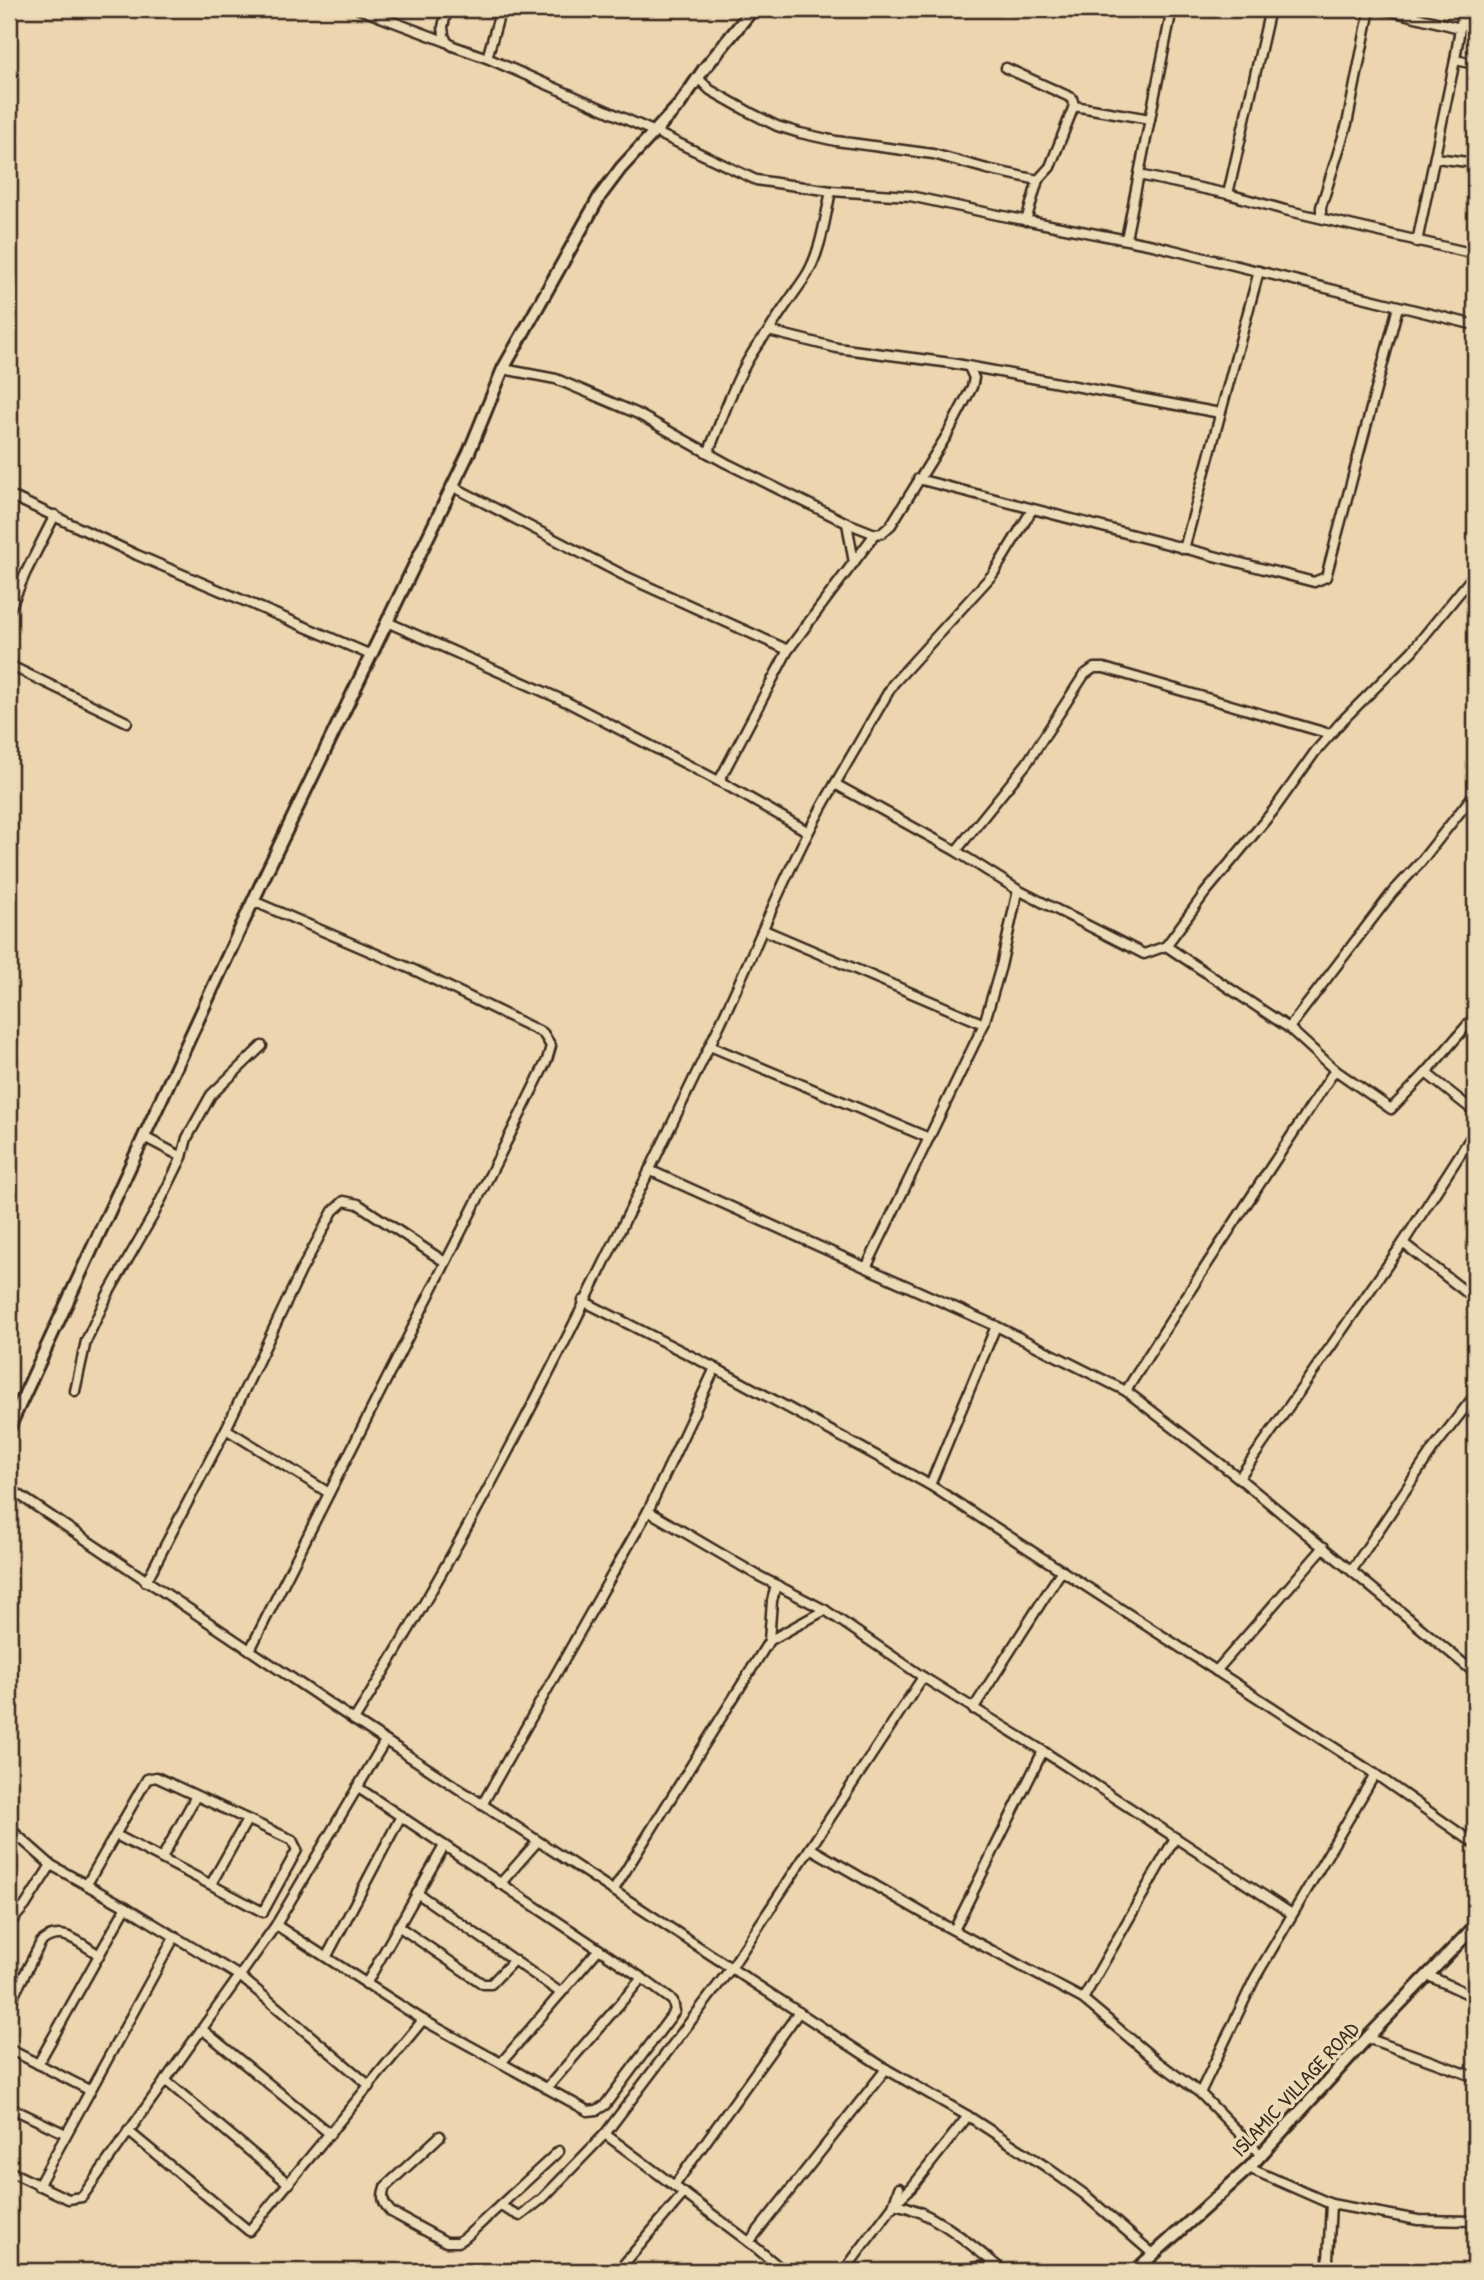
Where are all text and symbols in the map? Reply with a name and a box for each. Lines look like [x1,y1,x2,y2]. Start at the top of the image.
street label: ISLAMIC VILLAGE ROAD [1225,2015,1365,2163]

